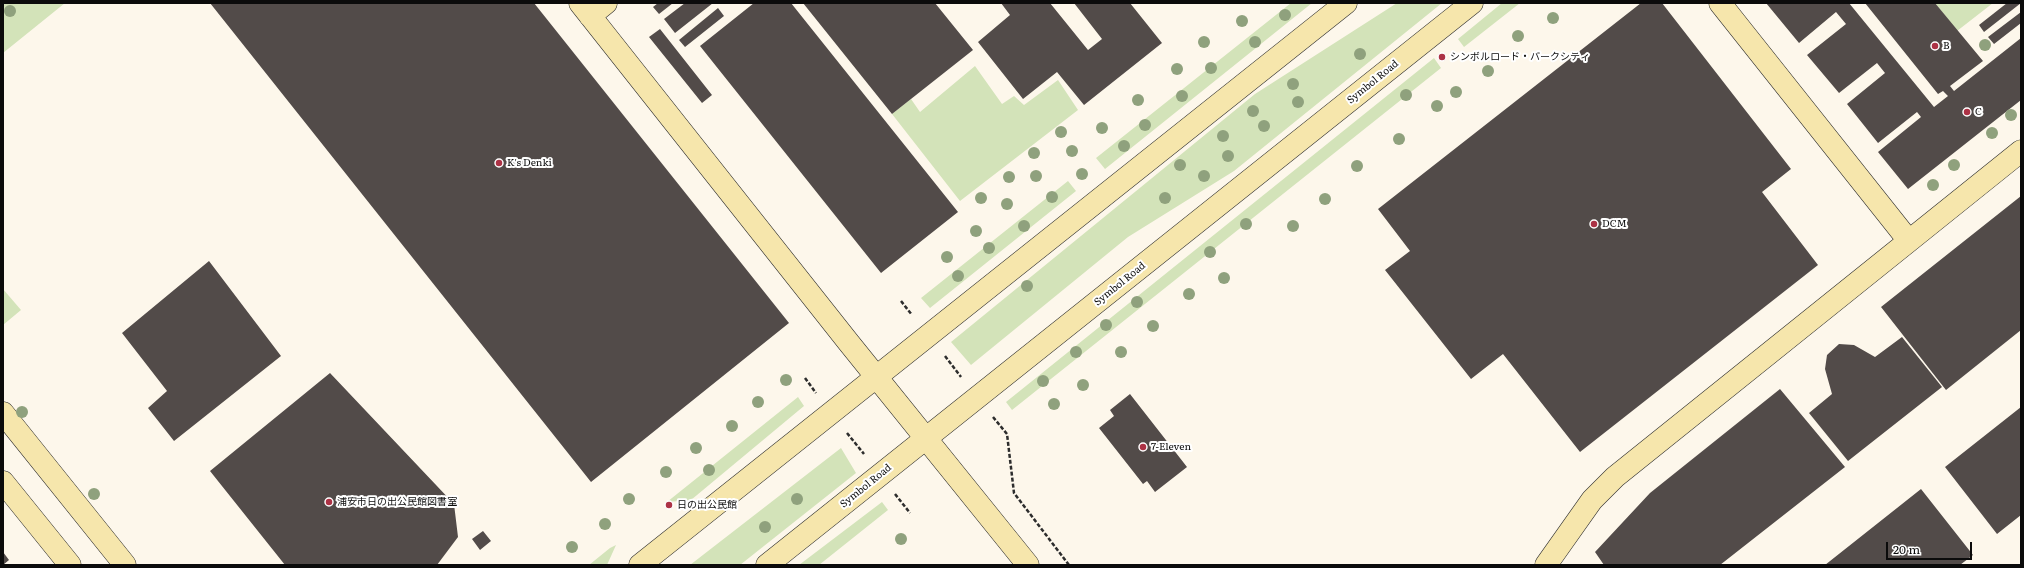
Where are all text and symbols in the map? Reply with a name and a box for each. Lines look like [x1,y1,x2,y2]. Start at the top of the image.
place label: B [1943,40,1950,52]
marker: B [1930,41,1940,51]
place label: シンボルロード・パークシティ [1450,51,1590,63]
marker: シンボルロード・パークシティ [1437,52,1447,62]
street label: Symbol Road [1345,58,1401,106]
place label: C [1975,106,1982,118]
marker: C [1962,107,1972,117]
place label: K's Denki [507,157,552,169]
marker: K's Denki [494,158,504,168]
place label: DCM [1602,218,1627,230]
marker: DCM [1589,219,1599,229]
street label: Symbol Road [1092,260,1148,308]
place label: 7-Eleven [1151,441,1191,453]
marker: 7-Eleven [1138,442,1148,452]
street label: Symbol Road [838,462,894,510]
place label: 浦安市日の出公民館図書室 [337,496,457,508]
marker: 浦安市日の出公民館図書室 [324,497,334,507]
place label: 日の出公民館 [677,499,737,511]
marker: 日の出公民館 [664,500,674,510]
scale bar [1888,534,1974,560]
text: 20 m [1893,540,1920,558]

